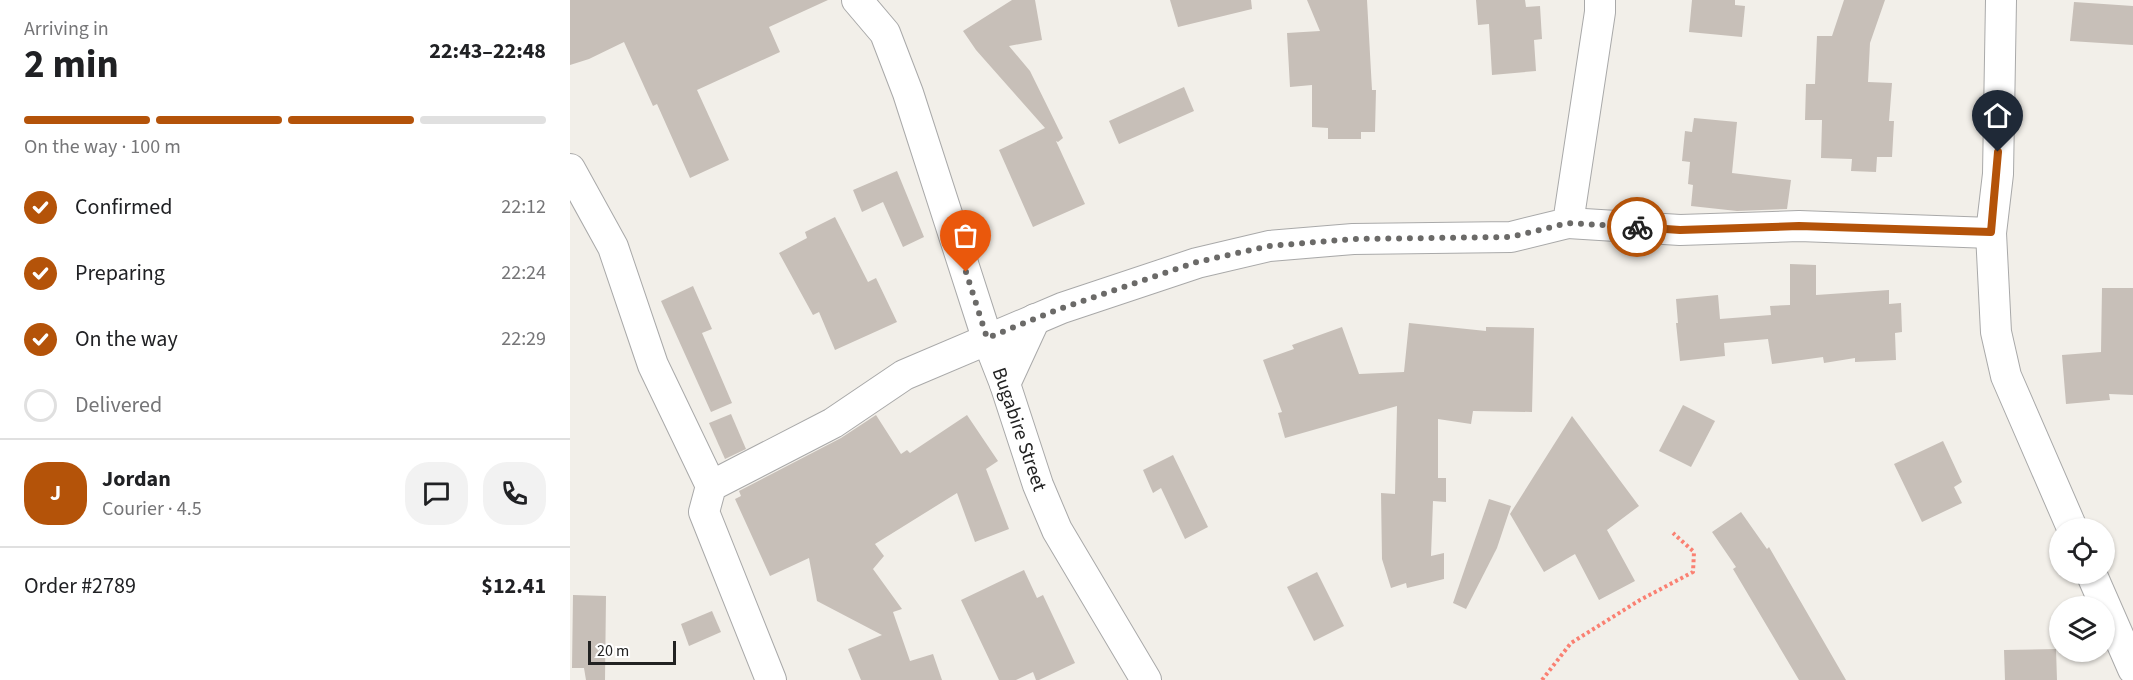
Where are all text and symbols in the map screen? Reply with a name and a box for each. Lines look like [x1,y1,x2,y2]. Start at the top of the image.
text: Arriving in [24,15,109,43]
text: 22:43–22:48 [429,35,546,67]
text: 2 min [24,37,119,93]
pin [1972,90,2023,152]
icon: home [1981,99,2014,132]
text: On the way · 100 m [24,133,181,161]
icon: check [24,191,57,224]
text: Confirmed [75,191,172,223]
text: 22:12 [501,193,546,221]
courier [1607,197,1667,257]
pin [940,210,991,272]
icon: bike [1621,211,1654,244]
icon: bag [949,219,982,252]
icon: check [24,257,57,290]
text: Preparing [75,257,165,289]
text: 22:24 [501,259,546,287]
icon: check [24,323,57,356]
text: On the way [75,323,178,355]
text: 22:29 [501,325,546,353]
street label: Bugabire Street [985,364,1053,495]
text: Delivered [75,389,162,421]
button: chat [405,462,468,525]
button: phone [483,462,546,525]
text: Jordan [102,463,171,495]
text: J [50,477,61,509]
text: Courier · 4.5 [102,495,202,523]
map controls [2049,518,2115,662]
button: locate [2049,518,2115,584]
text: Order #2789 [24,570,136,602]
text: $12.41 [481,570,546,602]
button: layers [2049,596,2115,662]
scale bar [588,638,676,666]
text: 20 m [597,640,629,662]

